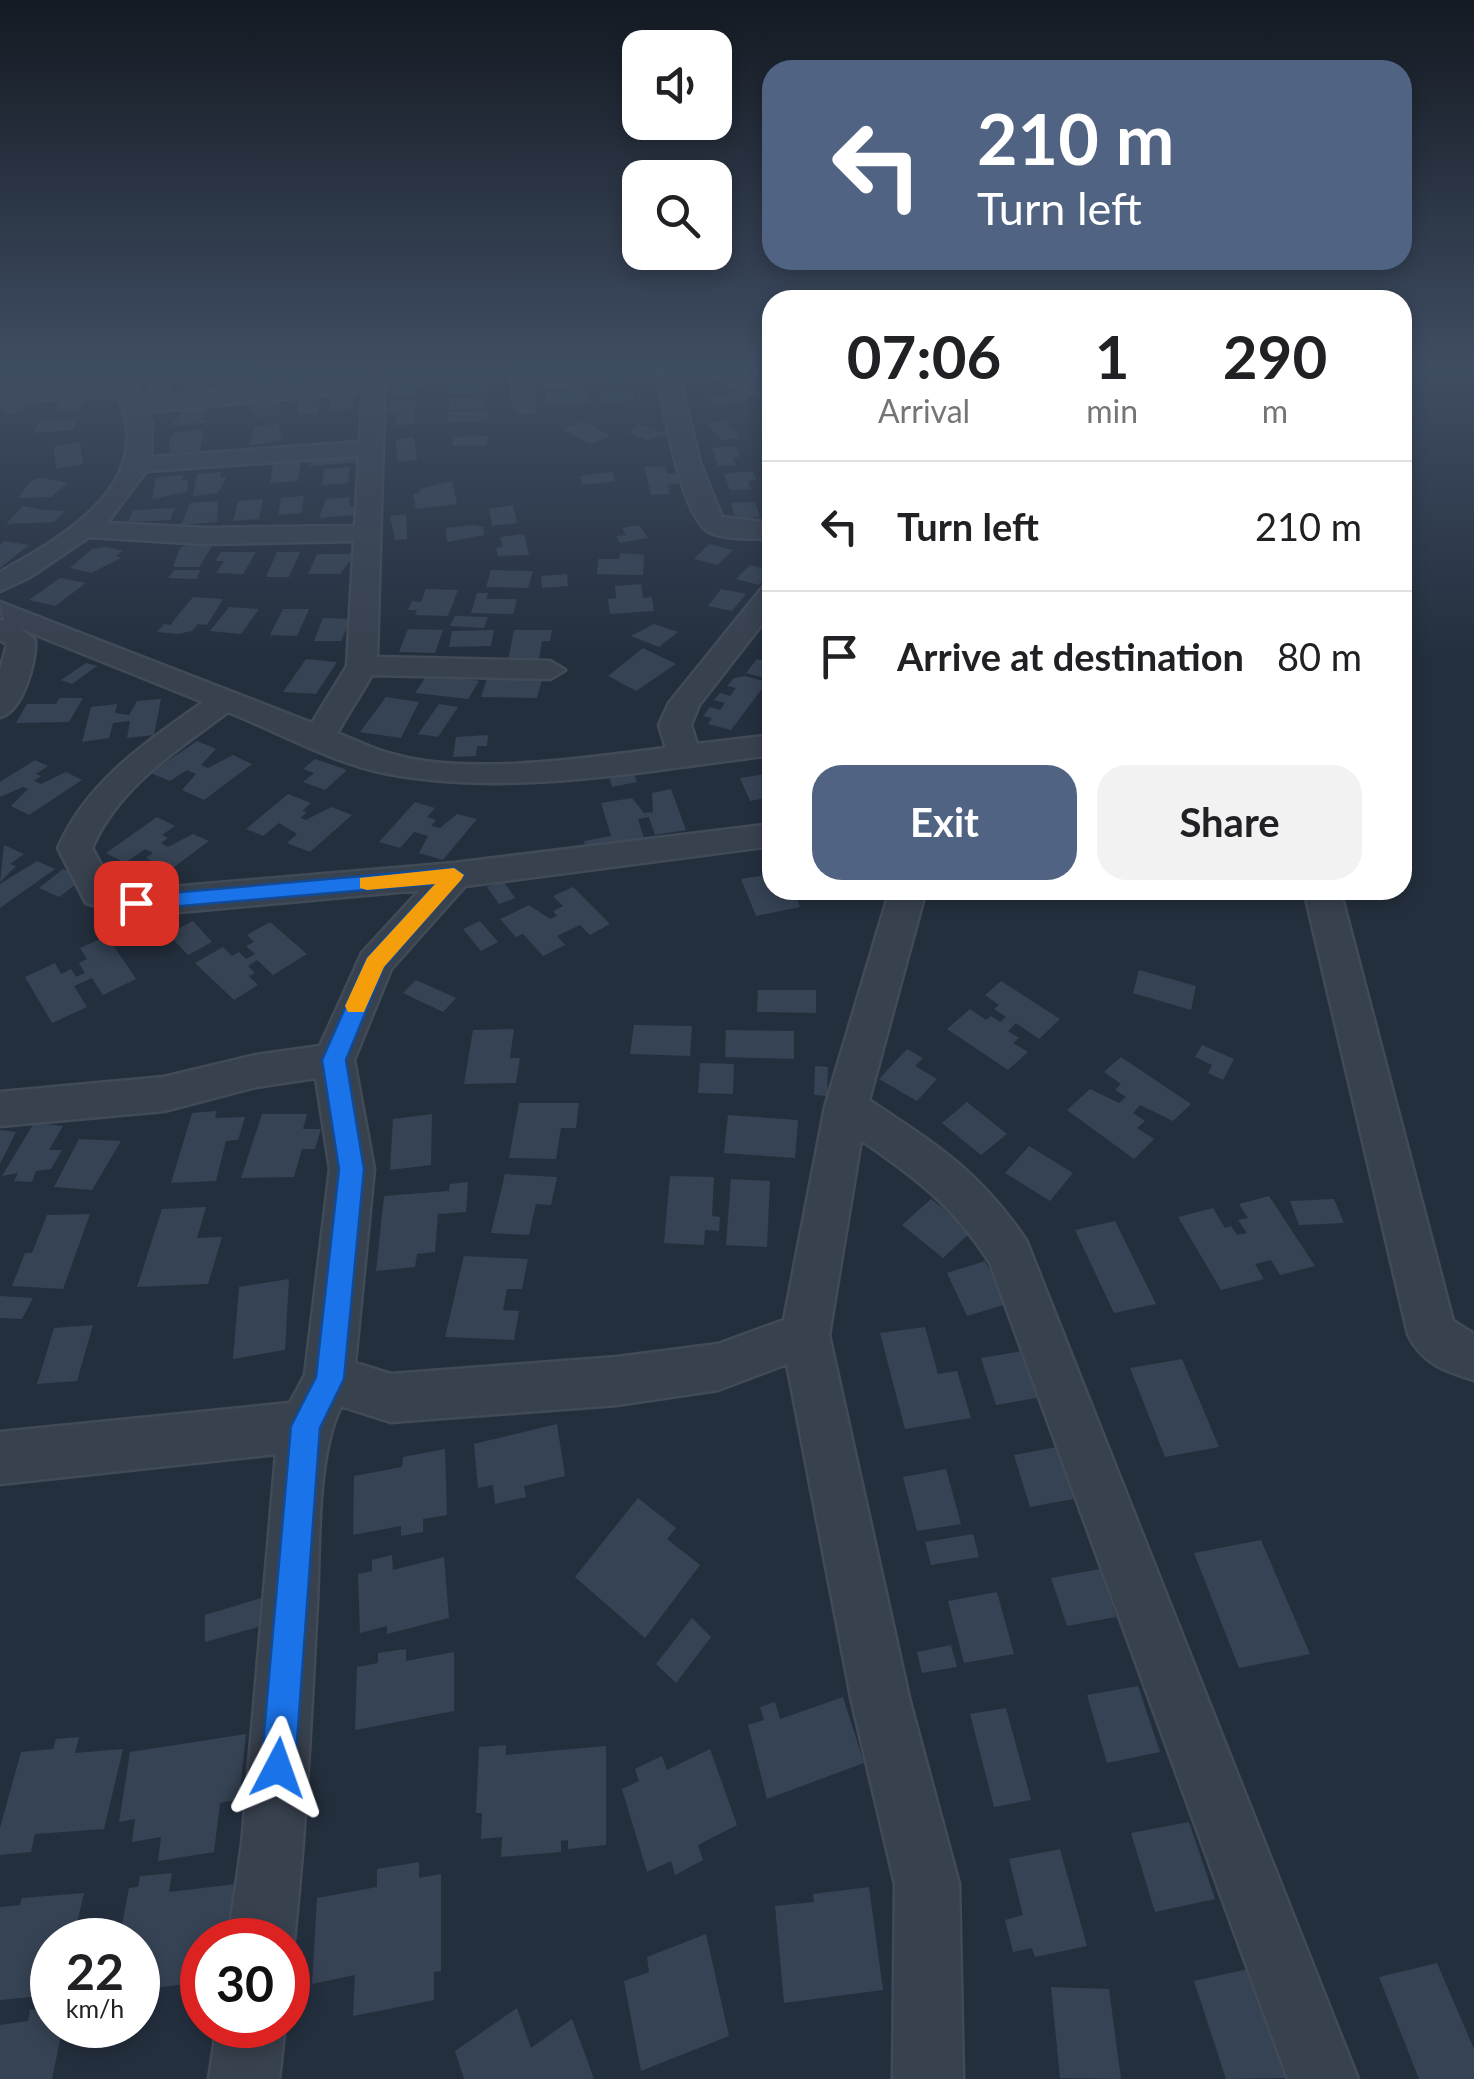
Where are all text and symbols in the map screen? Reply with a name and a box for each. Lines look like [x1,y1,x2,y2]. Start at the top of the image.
map controls [622,30,732,270]
button: sound [622,30,732,140]
text: 210 m [977,96,1174,180]
icon: left [812,100,942,230]
button: search [622,160,732,270]
text: Turn left [977,181,1142,235]
text: 07:06 [847,320,1001,392]
text: 1 [1095,320,1130,392]
text: 290 [1223,320,1327,392]
text: Arrival [878,391,970,430]
text: min [1086,391,1138,430]
text: m [1262,391,1288,430]
icon: left [812,499,867,554]
text: Turn left [897,503,1039,549]
text: 210 m [1255,503,1362,549]
icon: arrive [812,629,867,684]
text: Arrive at destination [897,633,1244,679]
text: 80 m [1277,633,1362,679]
button: Exit [812,765,1077,880]
button: Share [1097,765,1362,880]
pin [94,861,179,946]
icon: arrive [109,876,164,931]
position arrow [226,1716,330,1820]
speed limit sign: 30 [180,1918,310,2048]
text: 22 [66,1941,124,2001]
text: km/h [66,1993,124,2023]

